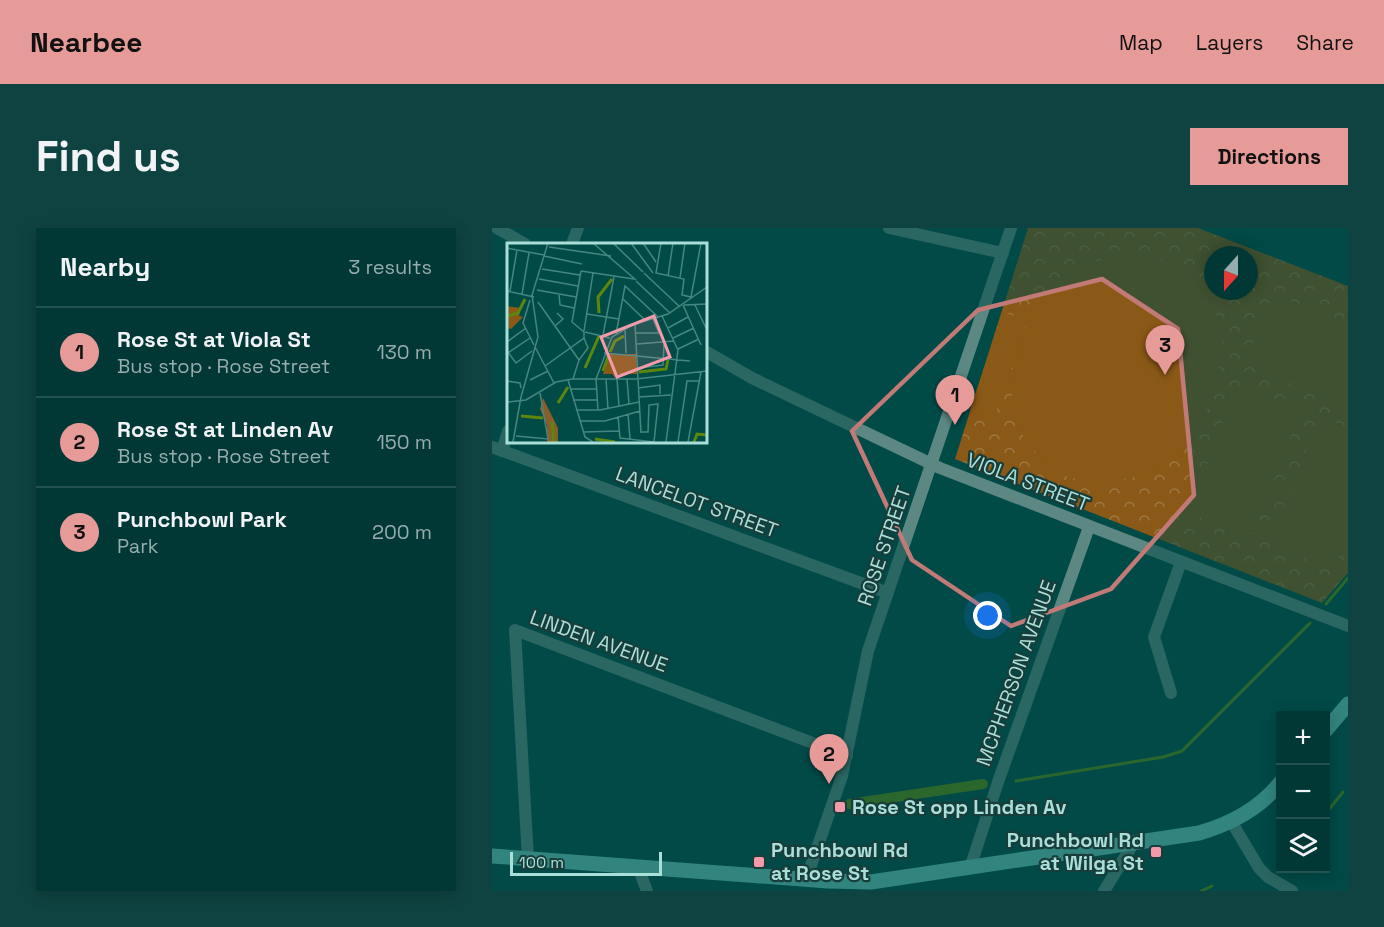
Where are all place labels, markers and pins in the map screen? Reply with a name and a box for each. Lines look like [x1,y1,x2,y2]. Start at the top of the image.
pin: 3 [1146,326,1184,375]
pin: 1 [936,376,974,425]
pin: 2 [810,734,848,784]
place label: Rose St opp Linden Av [852,794,1067,820]
marker: Rose St opp Linden Av [833,800,847,814]
place label: Punchbowl Rd at Wilga St [1007,827,1144,876]
place label: Punchbowl Rd at Rose St [771,837,908,886]
marker: Punchbowl Rd at Wilga St [1149,845,1163,859]
marker: Punchbowl Rd at Rose St [752,855,766,869]

